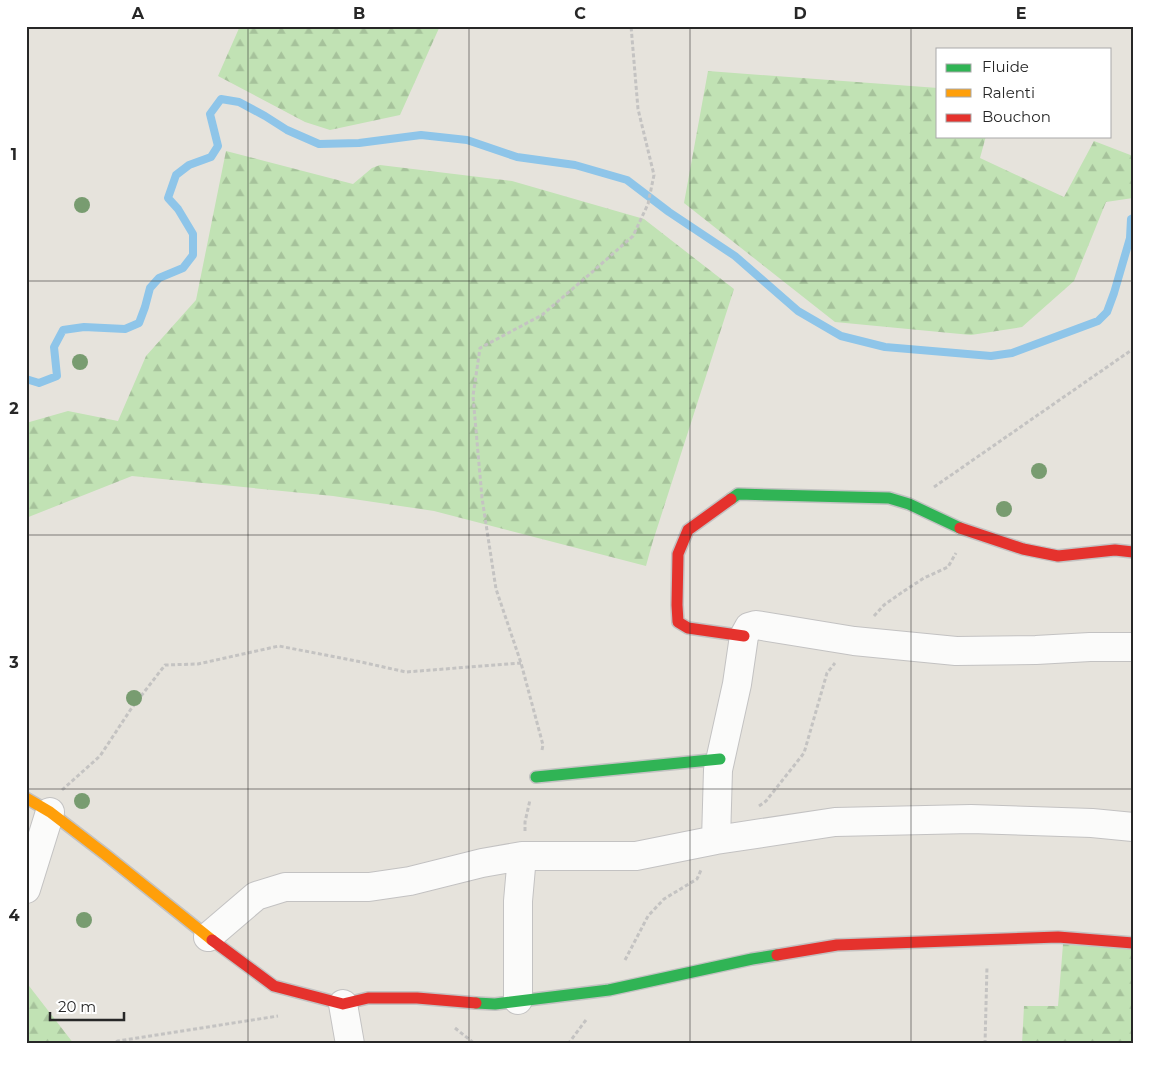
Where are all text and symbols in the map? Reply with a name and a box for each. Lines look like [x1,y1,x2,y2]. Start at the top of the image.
text: A [131,4,145,23]
text: B [353,4,365,23]
text: C [574,4,586,23]
text: D [793,4,807,23]
text: E [1016,4,1026,23]
legend [936,48,1112,138]
text: Fluide [982,57,1029,76]
text: Ralenti [982,83,1035,102]
text: Bouchon [982,107,1051,126]
text: 1 [11,145,17,164]
text: 2 [9,399,19,418]
text: 3 [8,653,19,672]
text: 4 [8,906,20,925]
scale bar [50,990,124,1022]
text: 20 m [58,997,96,1016]

